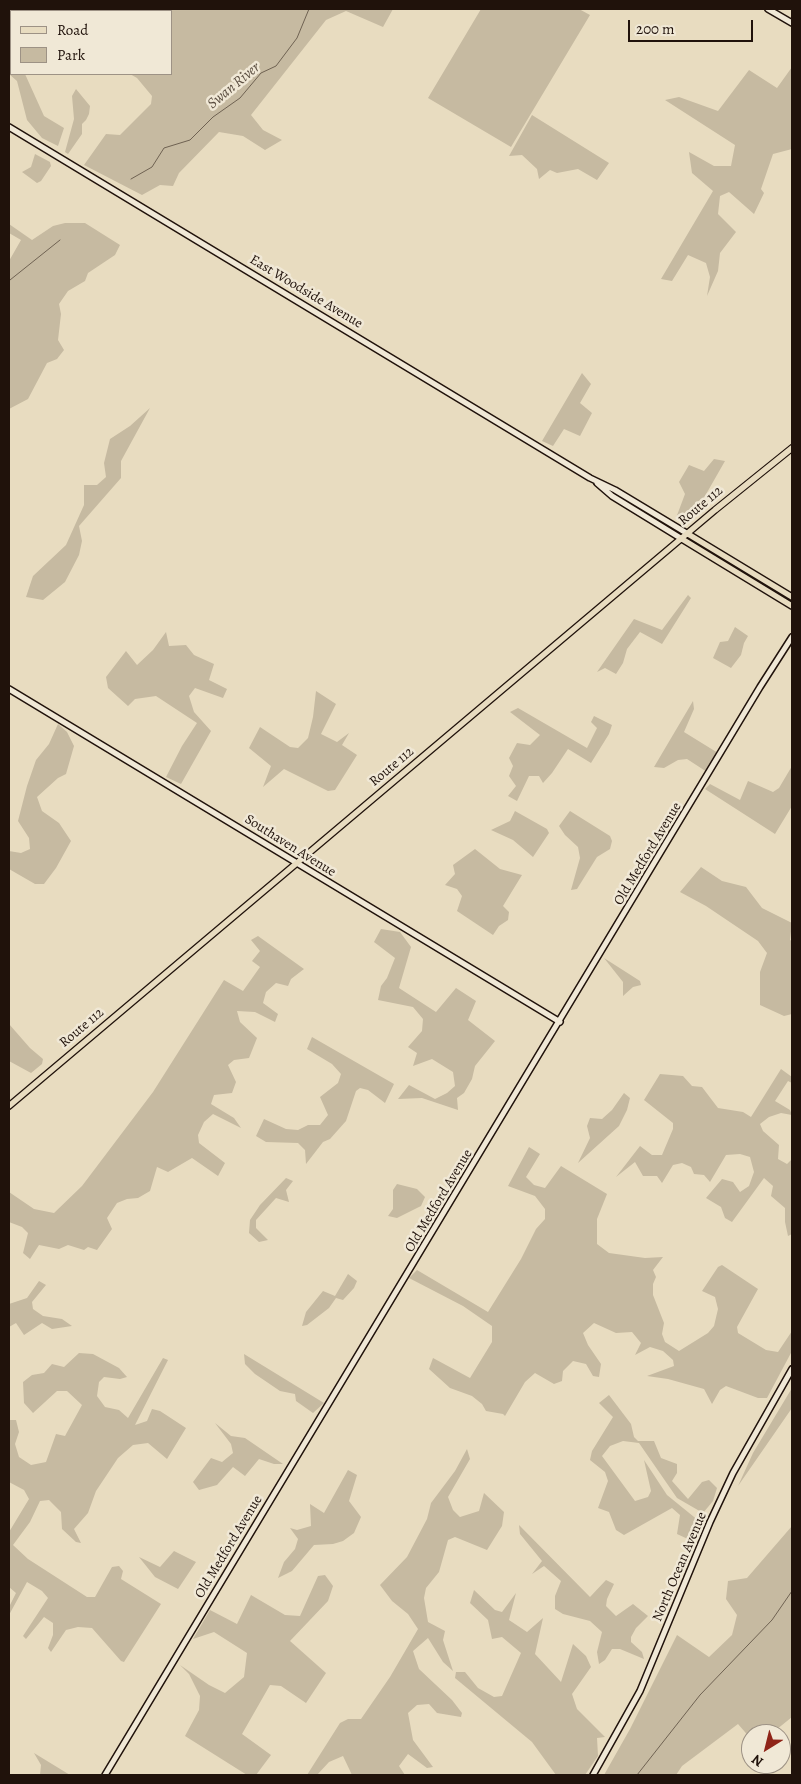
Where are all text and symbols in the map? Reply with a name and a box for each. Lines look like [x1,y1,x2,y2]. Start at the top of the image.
legend [10,10,172,75]
scale bar [631,10,756,42]
text: 200 m [636,19,675,39]
text: Road [57,20,88,40]
text: Park [57,45,85,65]
water label: Swan River [204,59,264,113]
street label: East Woodside Avenue [246,252,366,332]
street label: Route 112 [675,483,727,529]
street label: Route 112 [366,744,418,790]
street label: Old Medford Avenue [611,799,685,909]
street label: Southaven Avenue [241,811,339,881]
street label: Route 112 [56,1005,108,1051]
street label: Old Medford Avenue [402,1146,476,1256]
street label: Old Medford Avenue [192,1492,266,1602]
street label: North Ocean Avenue [649,1510,711,1624]
north arrow [741,1724,791,1774]
text: N [748,1750,767,1771]

